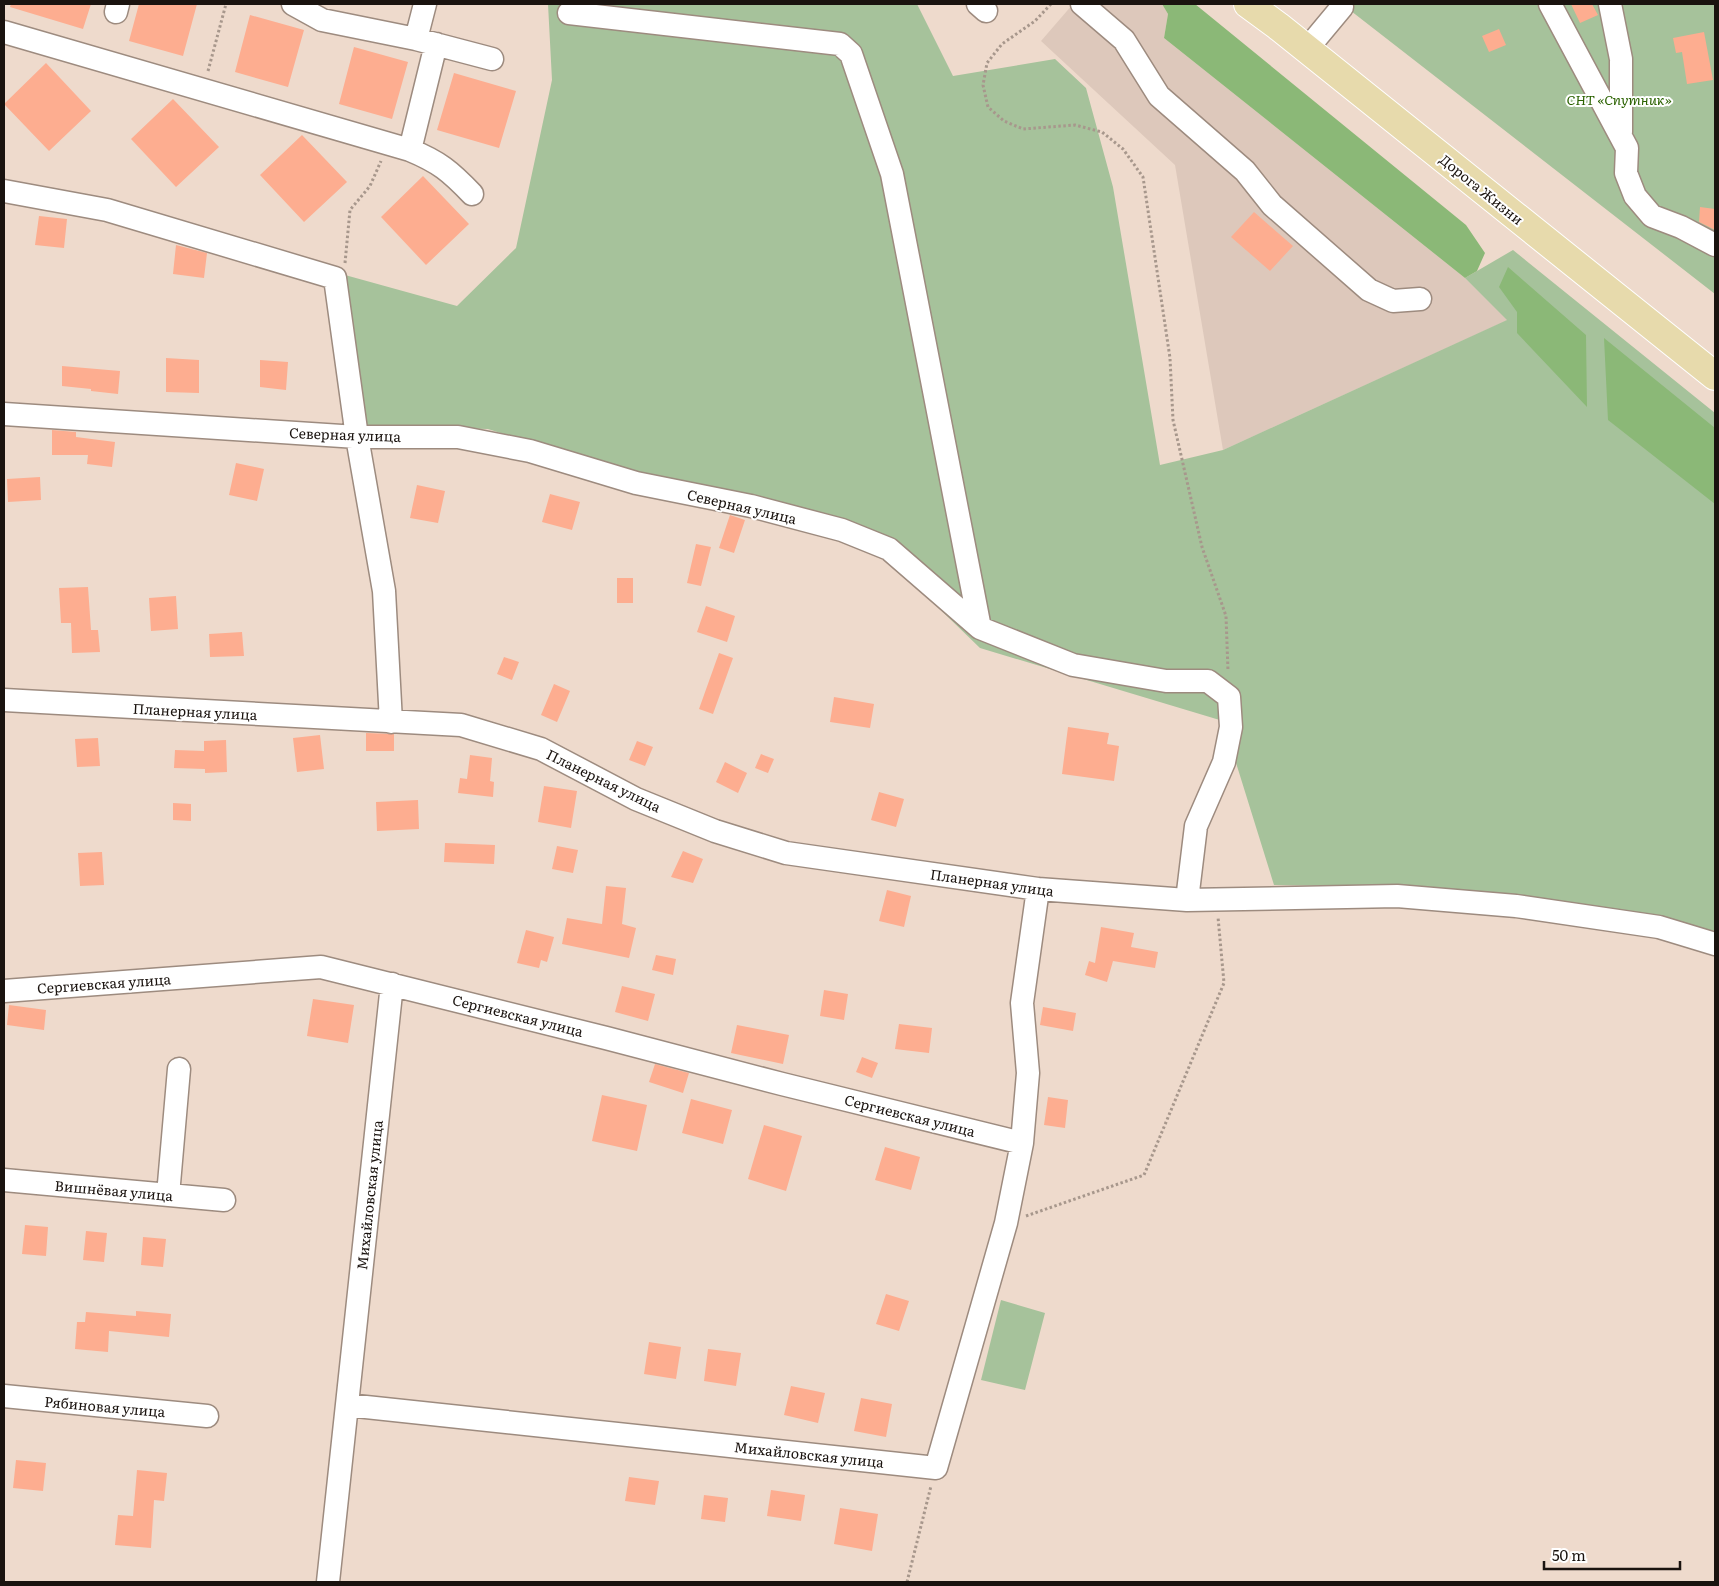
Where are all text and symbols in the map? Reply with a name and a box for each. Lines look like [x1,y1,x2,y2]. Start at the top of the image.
park label: СНТ «Спутник» [1567,89,1671,109]
street label: Дорога Жизни [1436,149,1528,229]
street label: Северная улица [289,422,402,446]
street label: Северная улица [685,484,799,528]
street label: Планерная улица [132,698,258,724]
street label: Планерная улица [544,744,665,817]
street label: Планерная улица [929,863,1056,901]
street label: Сергиевская улица [36,968,172,998]
street label: Сергиевская улица [450,989,586,1041]
street label: Сергиевская улица [842,1089,978,1141]
street label: Михайловская улица [351,1119,387,1271]
street label: Вишнёвая улица [54,1175,174,1205]
street label: Рябиновая улица [44,1391,167,1421]
street label: Михайловская улица [733,1436,885,1472]
scale bar [1544,1538,1680,1570]
text: 50 m [1552,1543,1586,1566]

